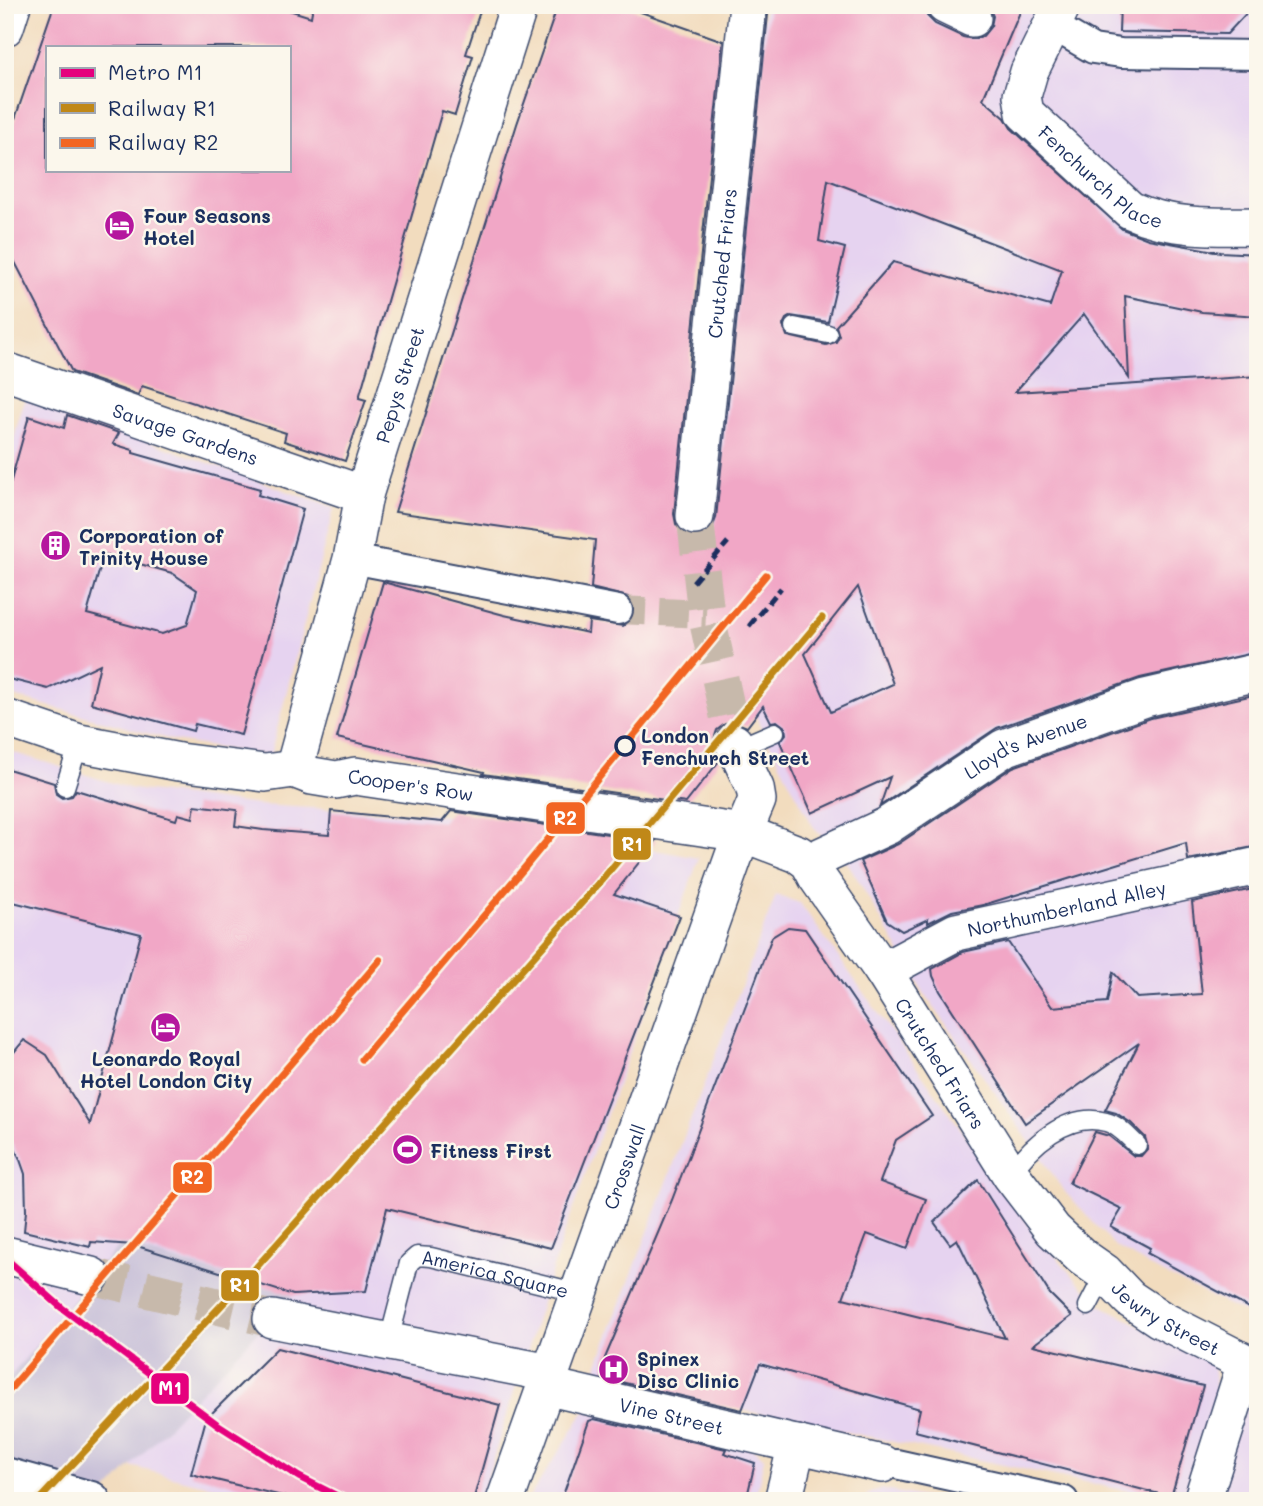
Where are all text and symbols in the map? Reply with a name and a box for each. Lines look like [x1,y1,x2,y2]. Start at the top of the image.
legend [46,46,290,172]
text: Metro M1 [108,58,203,85]
text: Railway R1 [108,94,216,121]
street label: Fenchurch Place [1033,119,1165,233]
text: Railway R2 [108,128,218,155]
street label: Crutched Friars [701,187,741,339]
place label: Four Seasons Hotel [143,203,271,250]
hotel icon: Four Seasons Hotel [103,209,137,243]
street label: Pepys Street [369,323,429,446]
street label: Savage Gardens [109,397,262,470]
place label: Corporation of Trinity House [79,523,224,570]
building icon: Corporation of Trinity House [39,529,73,563]
street label: Lloyd's Avenue [959,707,1090,784]
place label: London Fenchurch Street [641,723,809,770]
marker: London Fenchurch Street [615,736,635,756]
street label: Cooper's Row [345,762,475,806]
line badge: R2 [545,801,586,835]
text: R2 [553,805,577,830]
line badge: R1 [612,827,652,861]
text: R1 [621,831,643,856]
street label: Northumberland Alley [965,874,1168,942]
street label: Crutched Friars [890,993,991,1133]
hotel icon: Leonardo Royal Hotel London City [149,1010,183,1044]
place label: Leonardo Royal Hotel London City [80,1046,252,1093]
street label: Crosswall [597,1120,650,1213]
sports icon: Fitness First [390,1133,424,1167]
place label: Fitness First [430,1138,552,1163]
line badge: R2 [172,1161,213,1194]
text: R2 [180,1164,204,1189]
street label: America Square [420,1244,571,1303]
line badge: R1 [220,1269,260,1302]
text: R1 [229,1272,251,1297]
street label: Jewry Street [1107,1275,1225,1360]
place label: Spinex Disc Clinic [637,1346,739,1393]
hospital icon: Spinex Disc Clinic [597,1352,631,1386]
line badge: M1 [150,1372,190,1405]
text: M1 [158,1375,182,1400]
street label: Vine Street [617,1391,727,1440]

